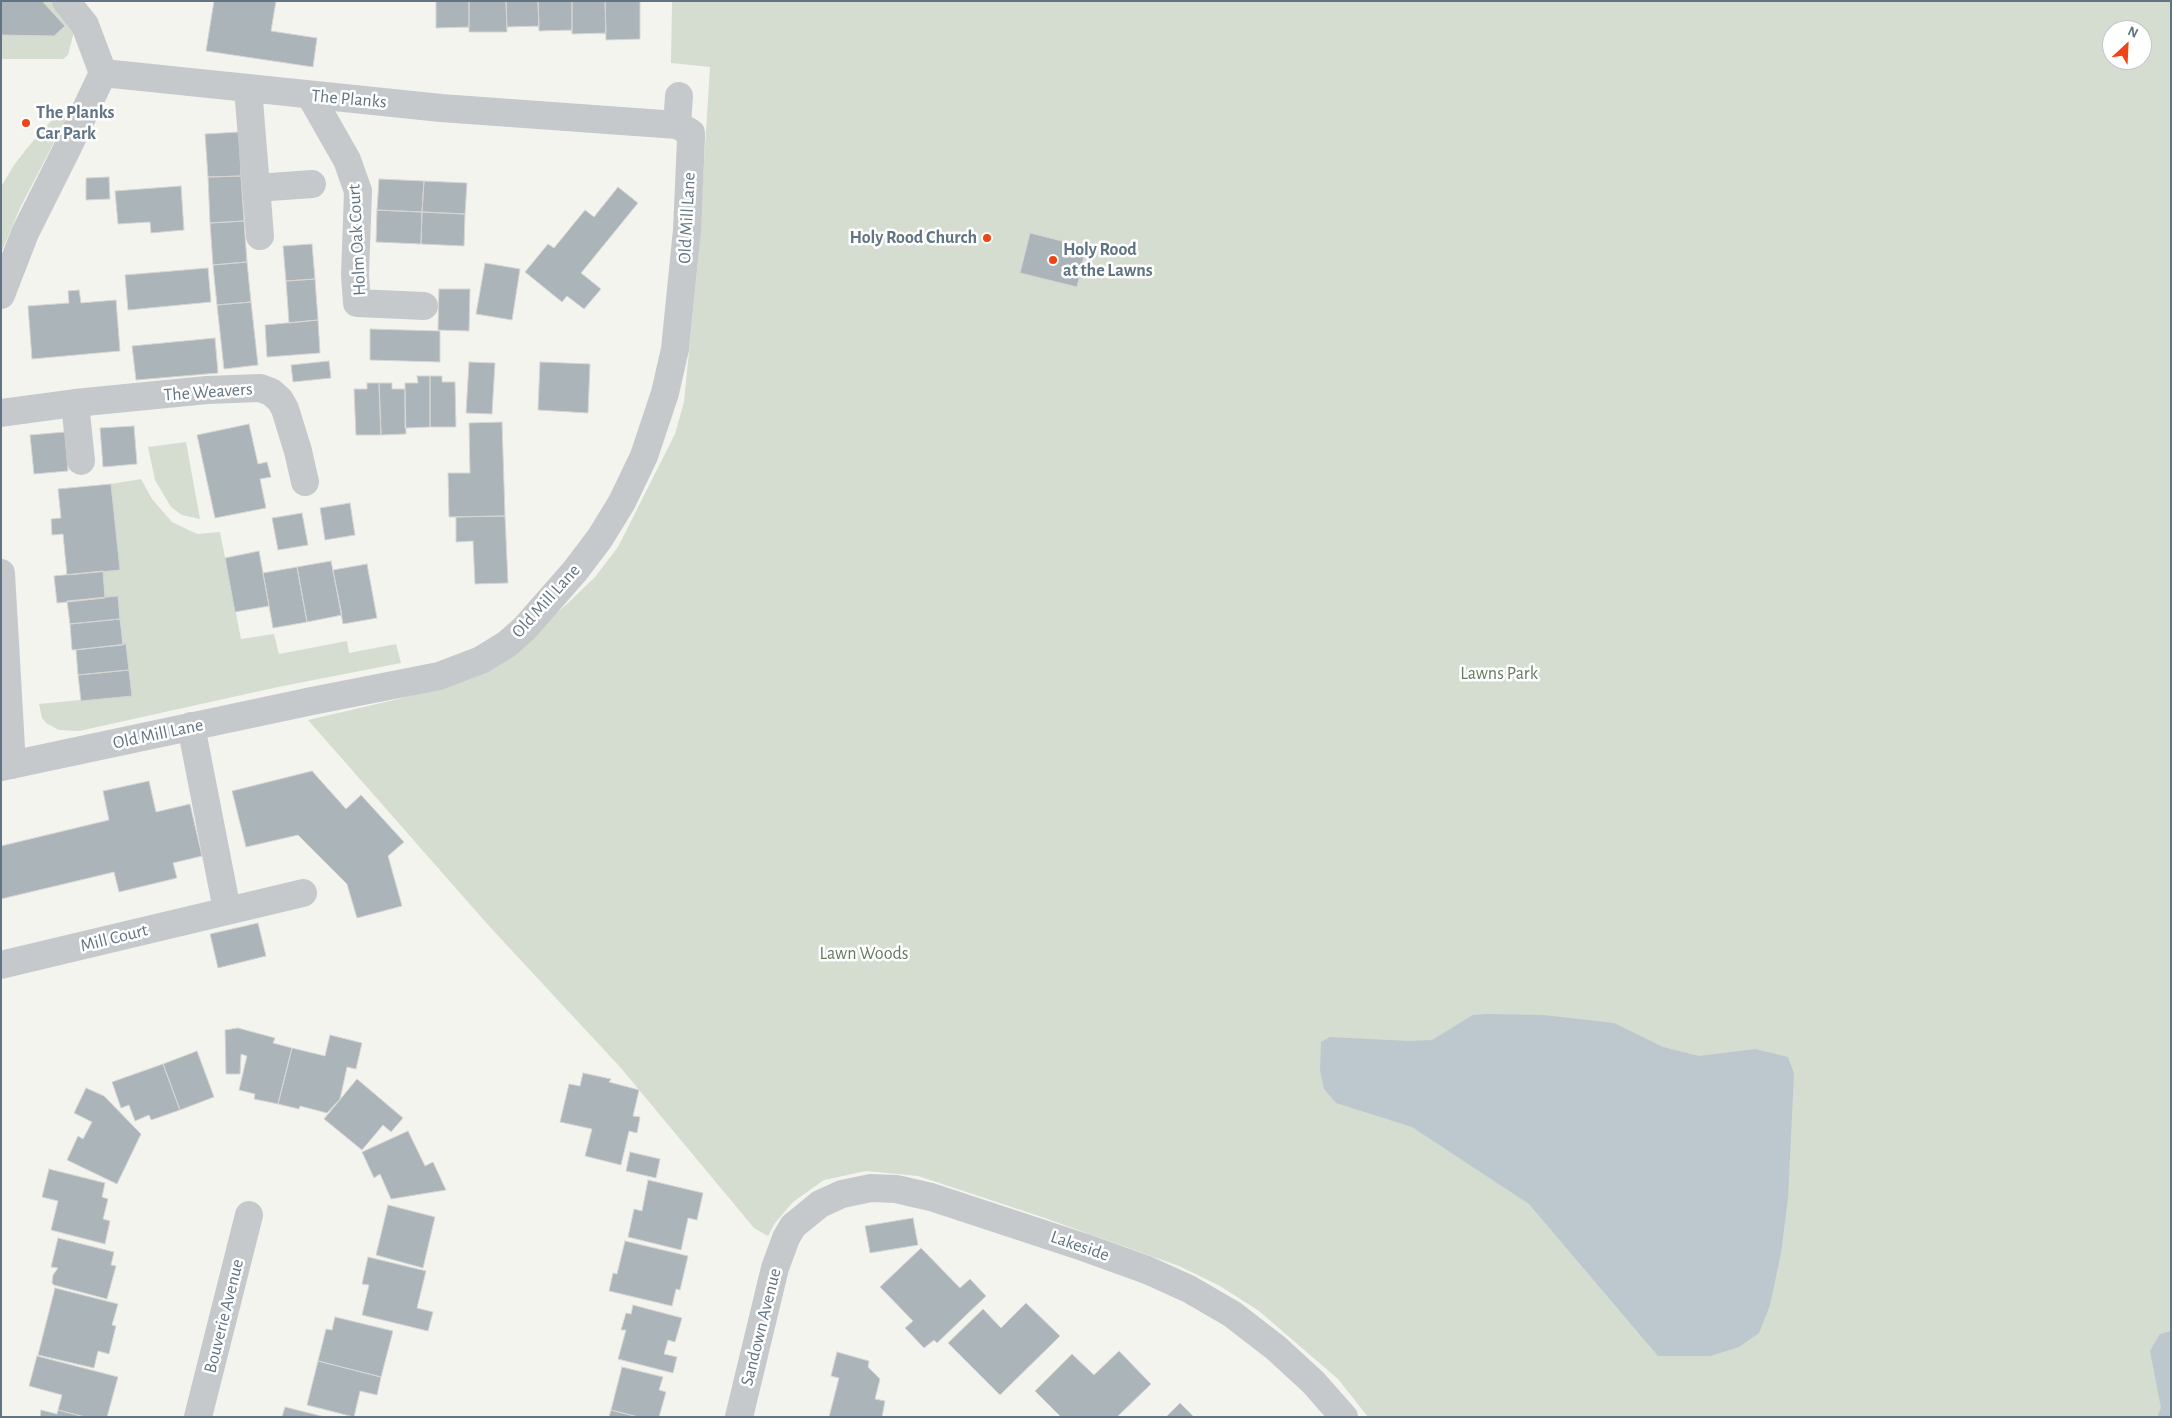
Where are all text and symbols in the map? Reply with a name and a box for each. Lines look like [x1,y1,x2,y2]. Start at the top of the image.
north arrow [2102,20,2152,70]
text: N [2126,24,2140,41]
street label: The Planks [311,85,387,113]
place label: The Planks Car Park [36,102,115,144]
marker: The Planks Car Park [20,117,32,129]
street label: Old Mill Lane [674,172,700,264]
street label: Holm Oak Court [343,184,371,296]
place label: Holy Rood Church [849,227,977,249]
marker: Holy Rood Church [981,232,993,244]
place label: Holy Rood at the Lawns [1063,239,1153,282]
marker: Holy Rood at the Lawns [1047,254,1059,266]
street label: The Weavers [163,378,253,406]
street label: Old Mill Lane [507,560,585,642]
park label: Lawns Park [1460,663,1538,685]
street label: Old Mill Lane [111,714,205,754]
street label: Mill Court [78,919,150,957]
park label: Lawn Woods [820,943,908,965]
street label: Lakeside [1048,1226,1112,1266]
street label: Bouverie Avenue [199,1257,249,1375]
street label: Sandown Avenue [736,1266,786,1388]

